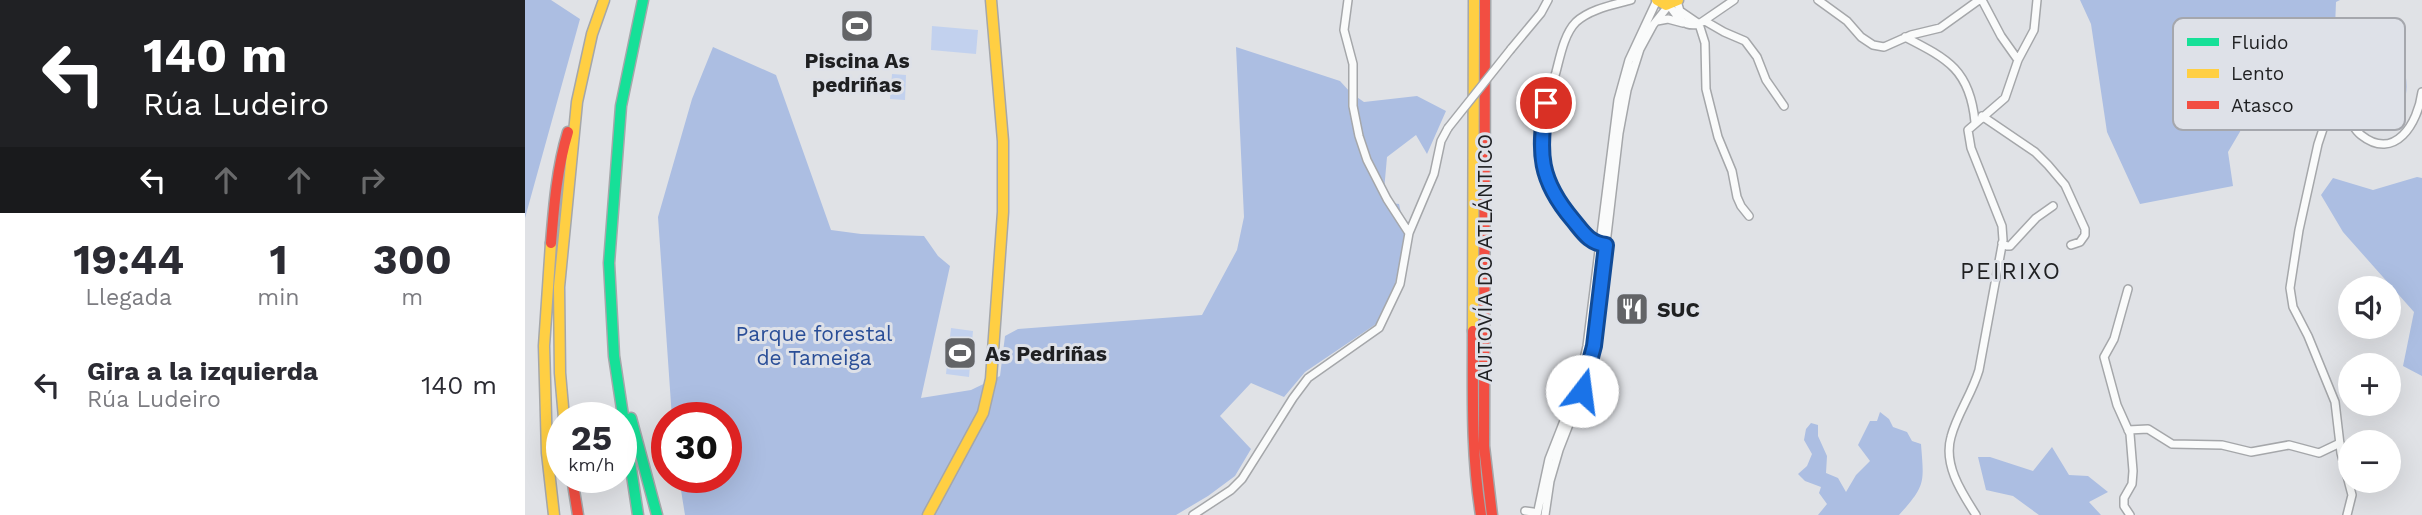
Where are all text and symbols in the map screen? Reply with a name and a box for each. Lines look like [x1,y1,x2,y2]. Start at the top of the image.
sports icon: Piscina As pedriñas [838,7,876,45]
legend [2173,18,2405,130]
text: 140 m [143,26,287,84]
icon: left [28,28,119,119]
text: Fluido [2231,31,2289,54]
place label: Piscina As pedriñas [804,48,910,97]
text: Lento [2231,62,2284,85]
pin [1516,73,1576,133]
icon: arrive [1527,84,1565,122]
text: Rúa Ludeiro [143,85,329,123]
text: Atasco [2231,94,2294,117]
street label: AUTOVÍA DO ATLÁNTICO [1472,134,1497,382]
icon: left [134,161,172,199]
icon: ahead [207,161,245,199]
icon: ahead [280,161,318,199]
icon: right [353,161,391,199]
text: 19:44 [73,235,184,284]
text: 1 [269,235,288,284]
text: 300 [373,235,452,284]
district label: PEIRIXO [1960,258,2062,285]
map controls [2338,276,2401,493]
button: sound [2338,276,2401,339]
text: Llegada [85,284,172,311]
text: min [257,284,300,311]
text: m [401,284,423,311]
restaurant icon: SUC [1613,290,1651,328]
place label: SUC [1657,297,1700,322]
park label: Parque forestal de Tameiga [735,321,893,370]
sports icon: As Pedriñas [941,334,979,372]
place label: As Pedriñas [985,341,1107,366]
button: + [2338,353,2401,416]
position arrow [1545,354,1619,428]
text: Gira a la izquierda [87,356,318,386]
icon: left [28,366,66,404]
text: 140 m [421,370,497,400]
text: Rúa Ludeiro [87,386,221,413]
speed limit sign: 30 [651,402,742,493]
text: 25 [571,417,612,459]
button: − [2338,430,2401,493]
text: km/h [568,454,615,475]

